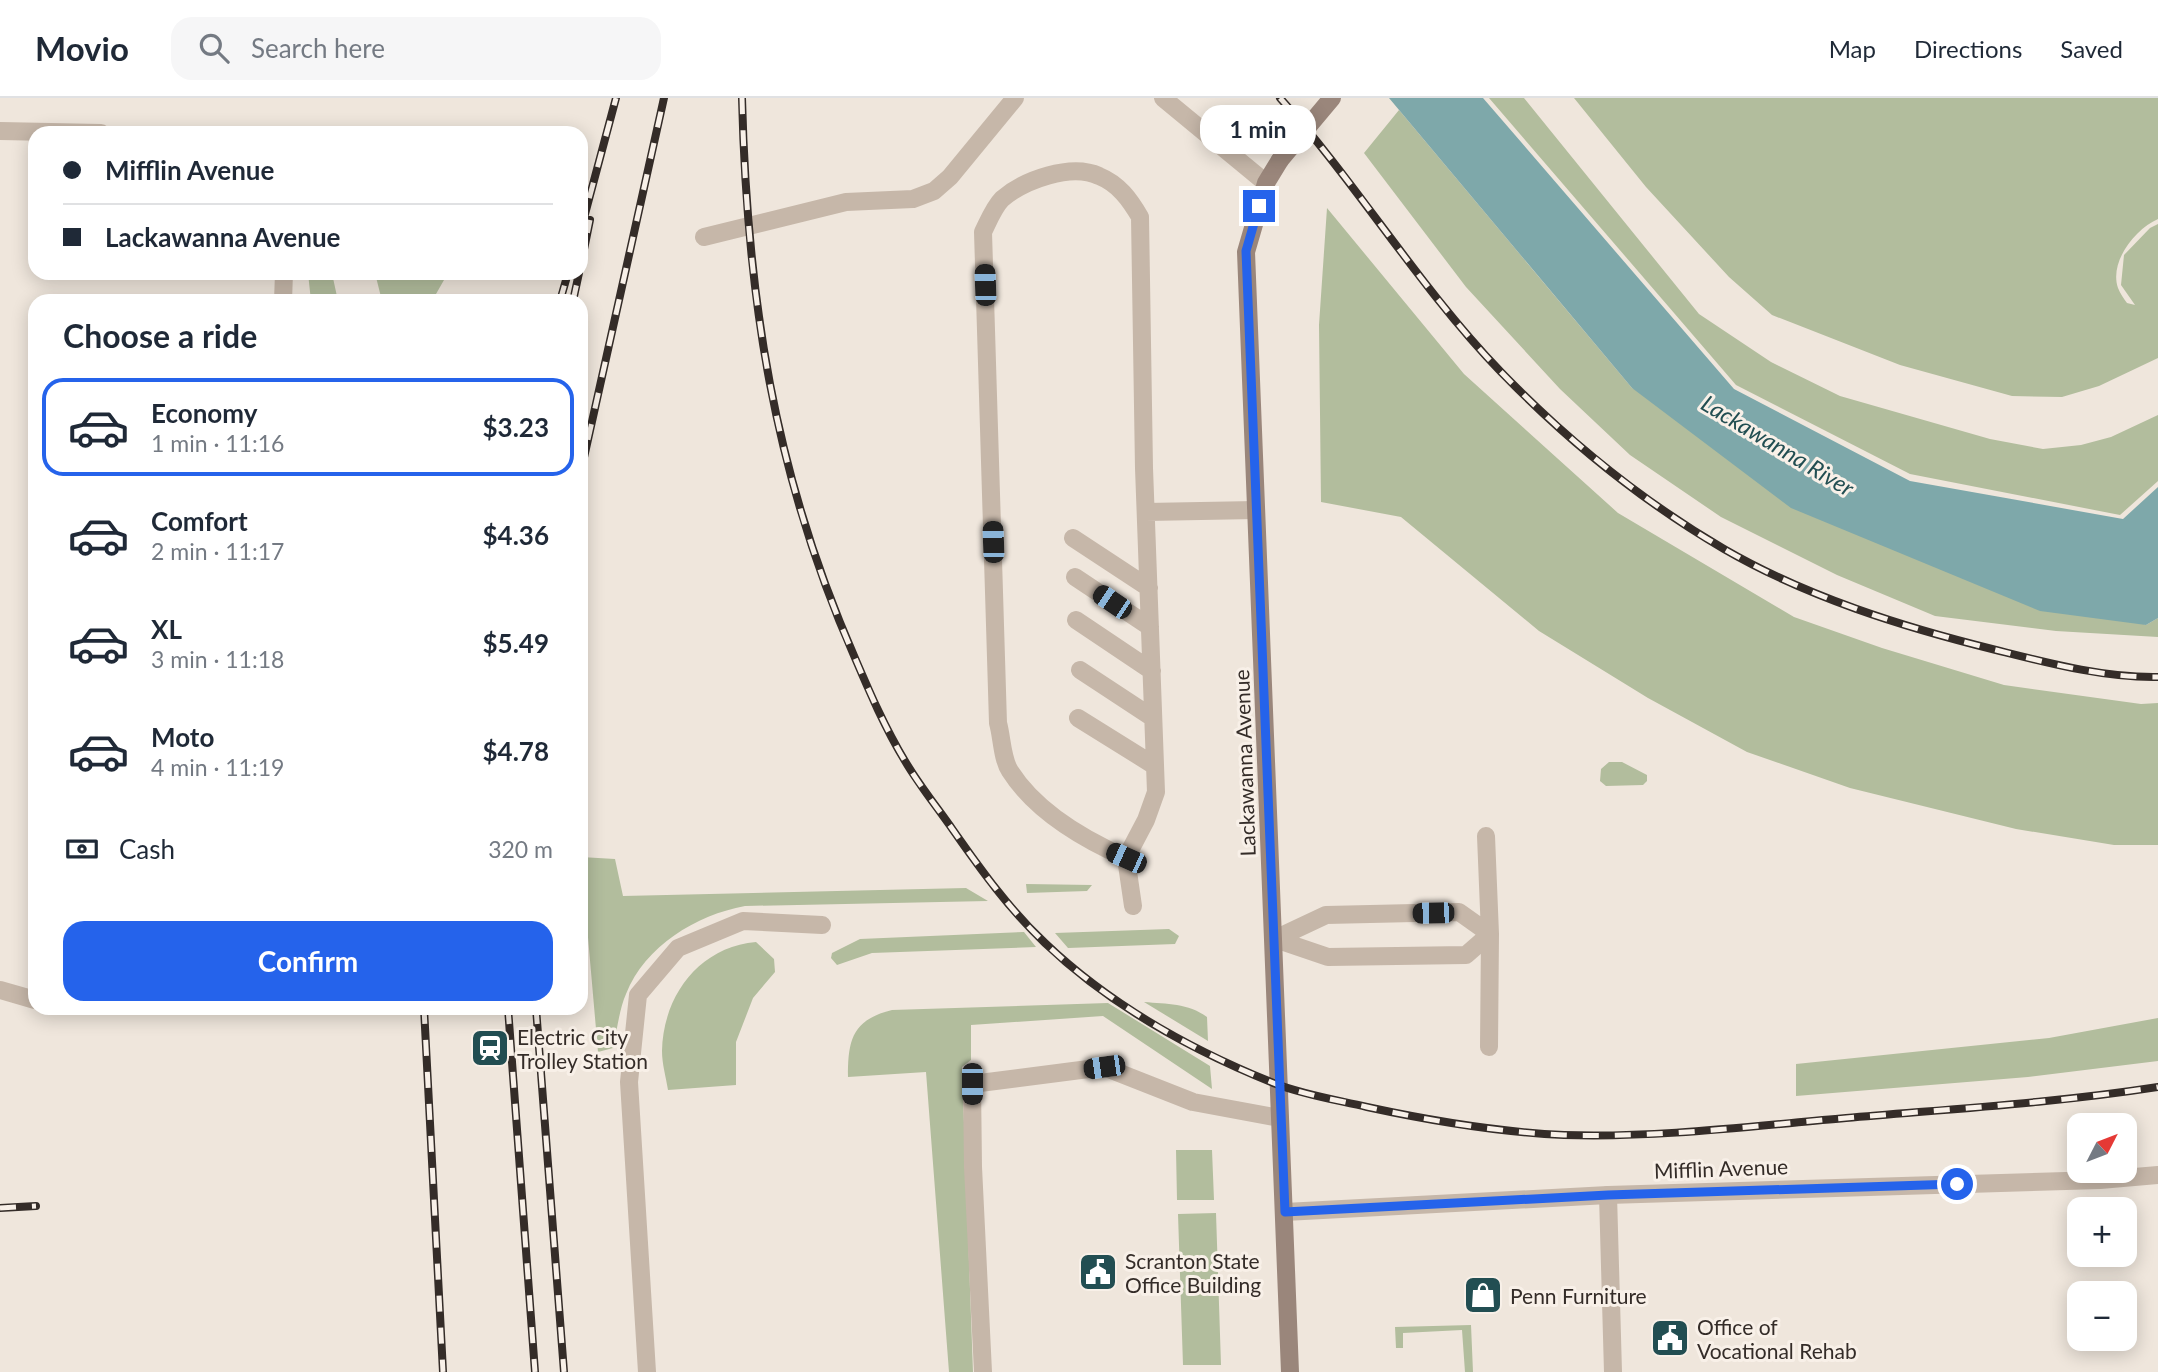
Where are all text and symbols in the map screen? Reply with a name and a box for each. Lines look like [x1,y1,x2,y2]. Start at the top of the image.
search box [171,17,661,80]
text: Movio [35,28,129,68]
icon: search [195,29,233,67]
text: Search here [251,32,385,64]
text: Map [1829,34,1876,63]
text: Directions [1914,34,2022,63]
text: Saved [2060,34,2123,63]
callout: 1 min [1201,105,1317,154]
text: 1 min [1229,115,1287,143]
text: Mifflin Avenue [105,154,274,186]
route end [1243,190,1275,222]
text: Lackawanna Avenue [105,221,340,253]
car [974,264,997,306]
text: Choose a ride [63,316,257,355]
water label: Lackawanna River [1697,389,1860,502]
icon: car [67,396,130,459]
text: Economy [151,397,257,429]
text: $3.23 [483,411,549,443]
text: 1 min · 11:16 [151,429,284,457]
icon: car [67,504,130,567]
text: Comfort [151,505,248,537]
text: $4.36 [483,519,549,551]
car [982,521,1005,563]
text: 2 min · 11:17 [151,537,284,565]
car [1089,582,1136,622]
icon: car [67,612,130,675]
text: XL [151,613,182,645]
text: $5.49 [483,627,549,659]
text: 3 min · 11:18 [151,645,284,673]
street label: Lackawanna Avenue [1228,669,1260,857]
icon: car [67,720,130,783]
text: Moto [151,721,214,753]
text: $4.78 [483,735,549,767]
text: 4 min · 11:19 [151,753,284,781]
icon: cash [63,830,101,868]
text: Cash [119,833,175,865]
text: 320 m [488,835,553,863]
car [1103,840,1150,876]
car [1412,902,1455,924]
button: Confirm [63,921,553,1001]
place label: Electric City Trolley Station [517,1024,648,1073]
station icon: Electric City Trolley Station [469,1027,511,1069]
car [1082,1054,1127,1080]
car [962,1063,983,1105]
north arrow [2067,1113,2137,1183]
map controls [2067,1113,2137,1351]
street label: Mifflin Avenue [1653,1153,1789,1183]
route start [1941,1168,1973,1200]
button: + [2067,1197,2137,1267]
place label: Scranton State Office Building [1125,1248,1261,1297]
public building icon: Scranton State Office Building [1077,1251,1119,1293]
shop icon: Penn Furniture [1462,1274,1504,1316]
button: − [2067,1281,2137,1351]
place label: Penn Furniture [1510,1283,1647,1308]
place label: Office of Vocational Rehab [1697,1314,1857,1363]
public building icon: Office of Vocational Rehab [1649,1317,1691,1359]

